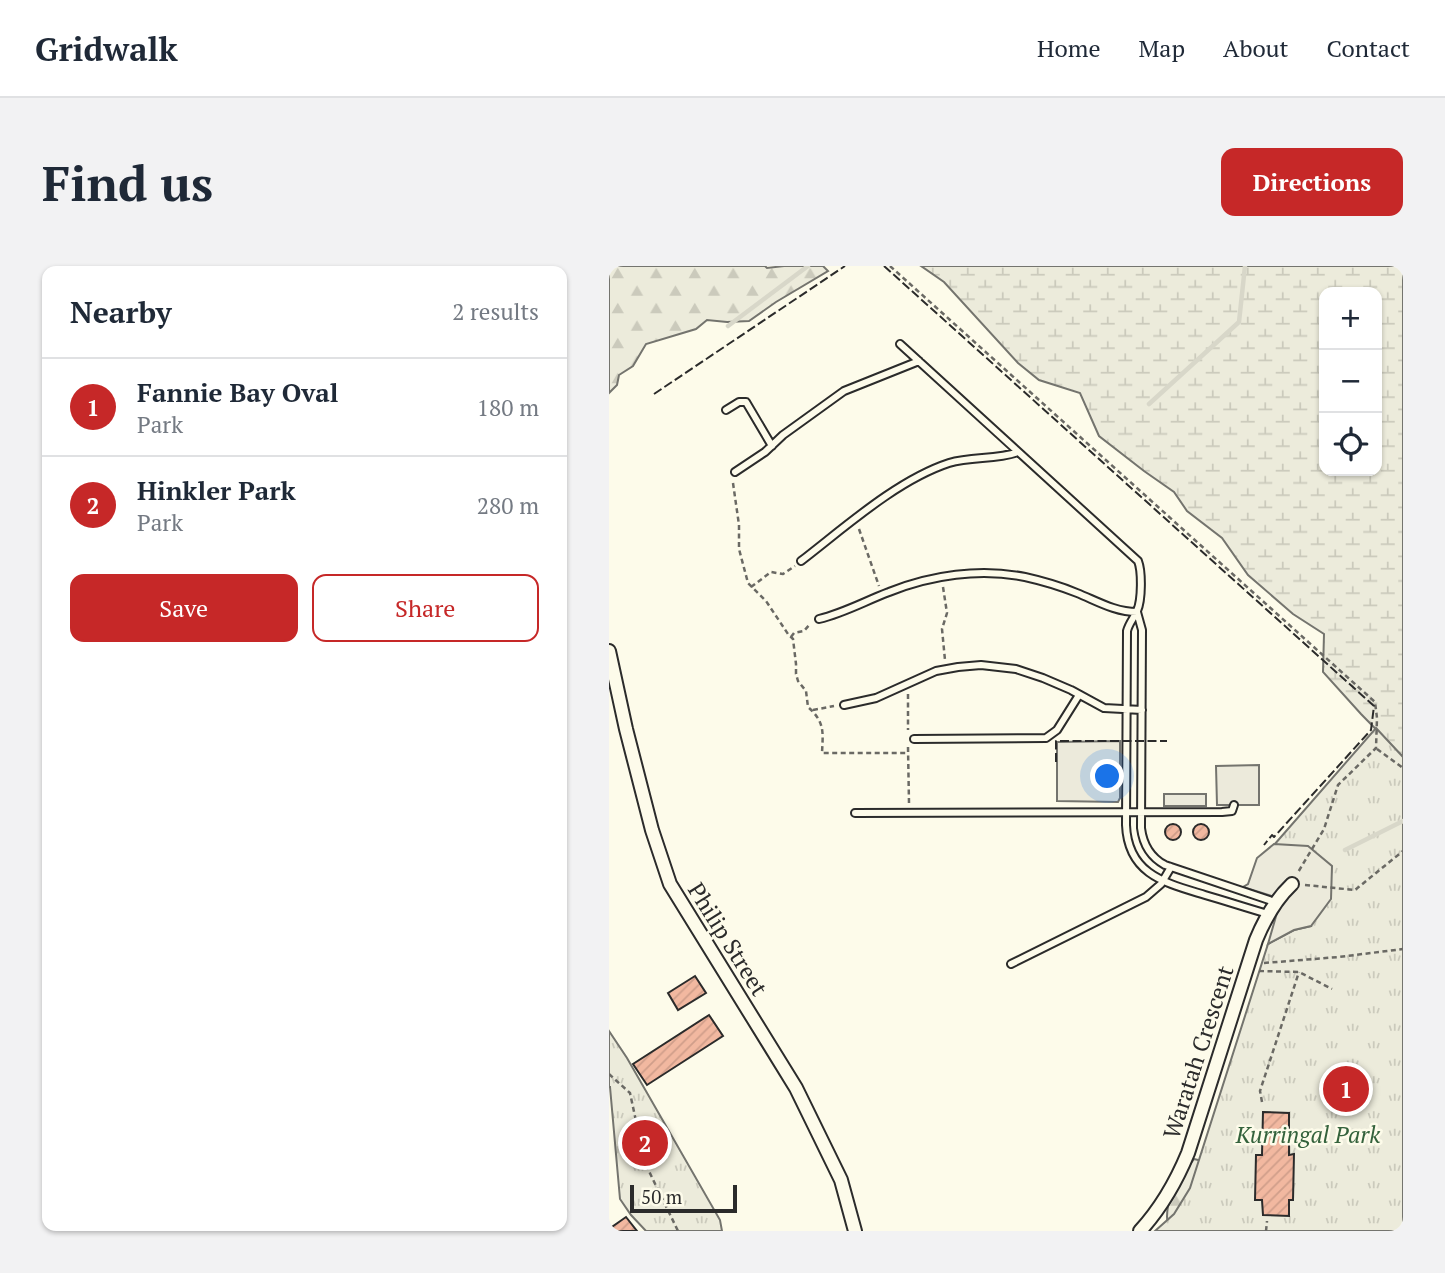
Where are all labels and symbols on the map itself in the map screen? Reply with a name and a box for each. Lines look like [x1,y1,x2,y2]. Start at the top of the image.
your location [1090,759,1124,793]
street label: Philip Street [681,877,775,1002]
street label: Waratah Crescent [1155,961,1241,1143]
pin: 1 [1323,1063,1369,1115]
pin: 2 [622,1117,668,1169]
park label: Kurringal Park [1235,1119,1381,1150]
scale bar [630,1182,737,1214]

